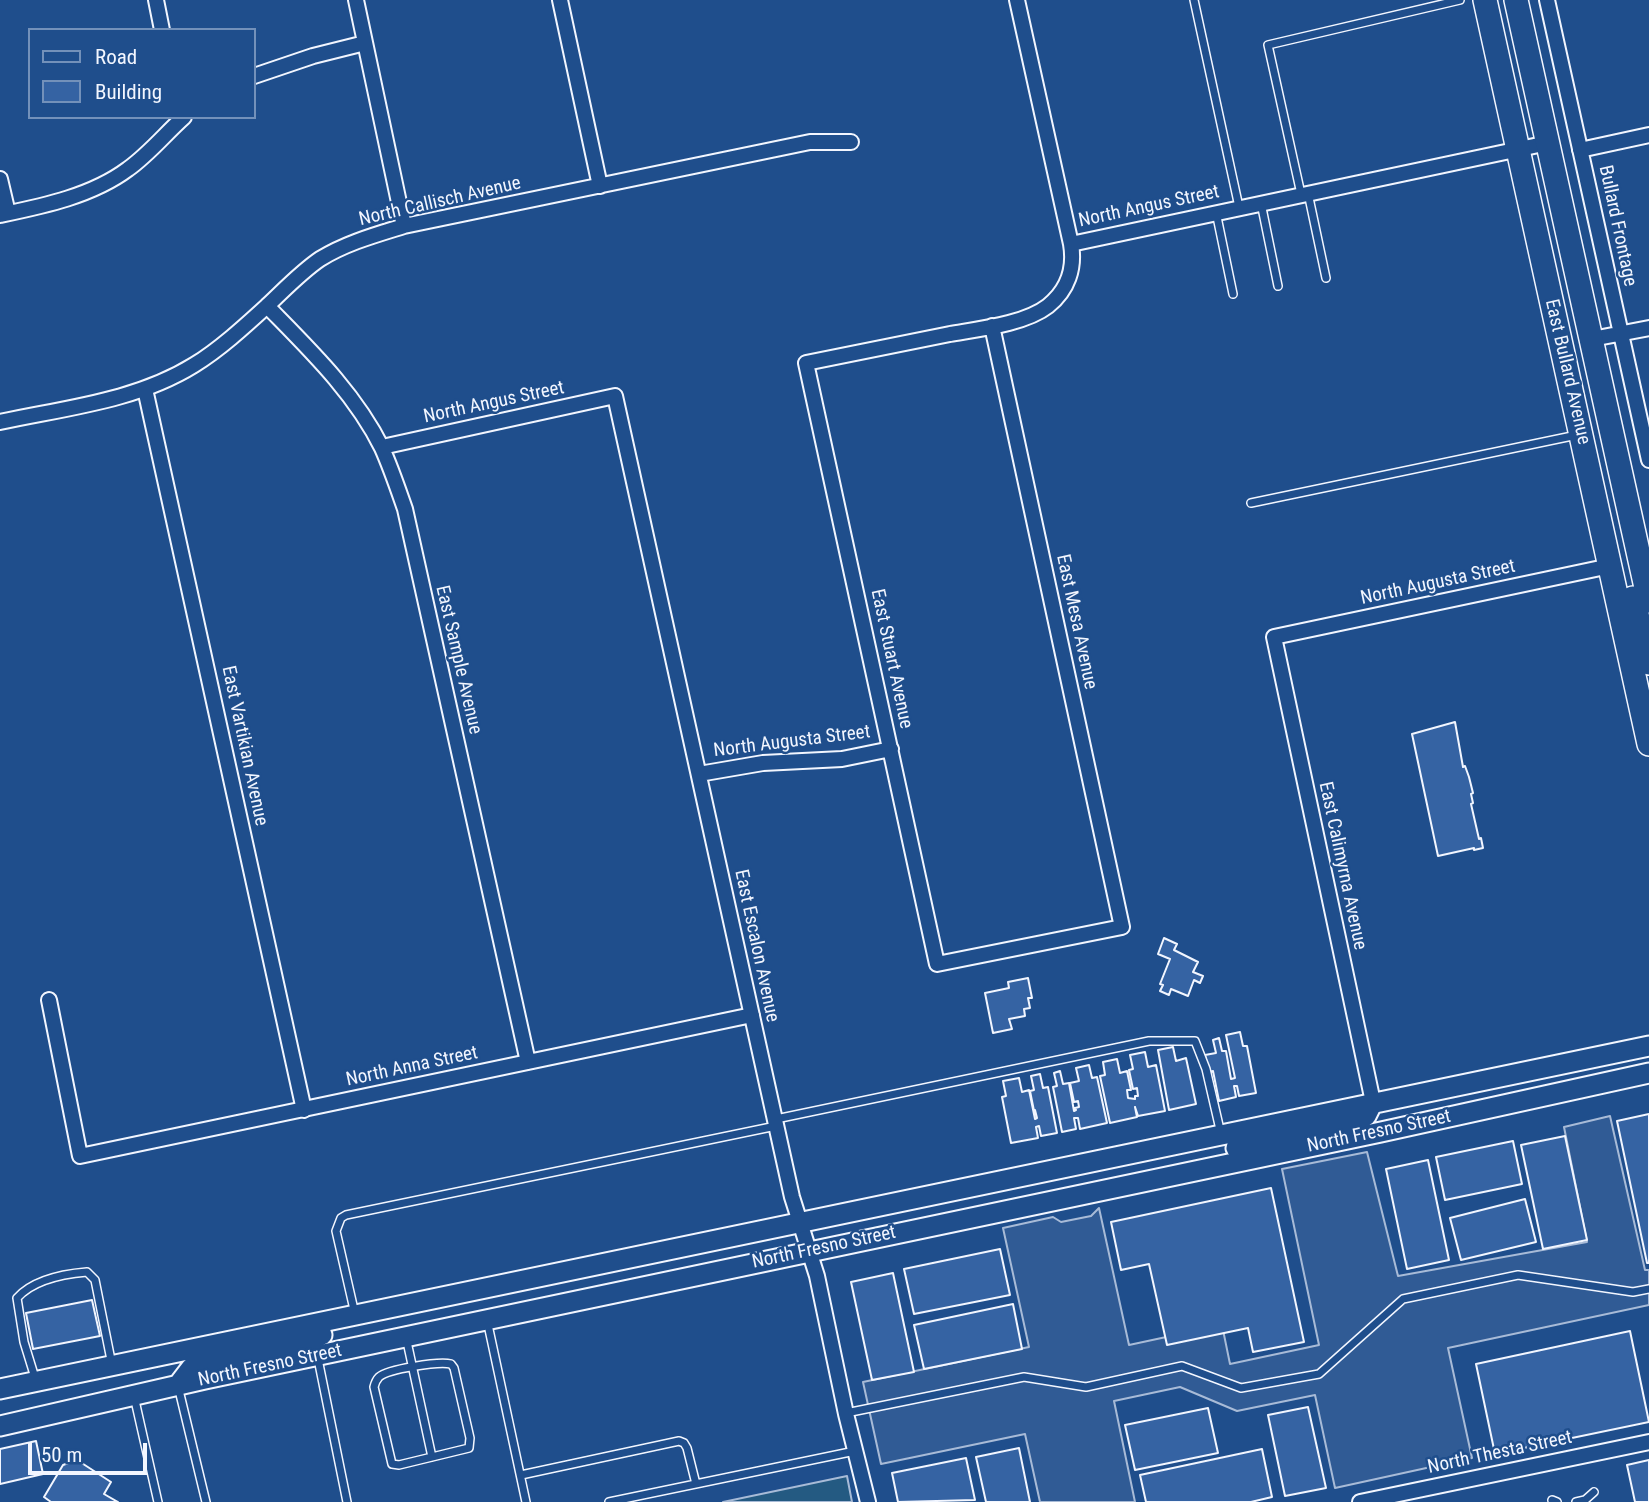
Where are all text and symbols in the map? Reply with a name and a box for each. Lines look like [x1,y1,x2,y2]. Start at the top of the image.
legend [28,28,256,119]
text: Road [95,45,137,69]
text: Building [95,80,162,104]
street label: Bullard Frontage [1593,163,1641,289]
street label: North Callisch Avenue [357,172,523,232]
street label: North Angus Street [1077,181,1221,233]
street label: East Bullard Avenue [1539,297,1595,447]
street label: North Angus Street [422,377,566,429]
street label: East Mesa Avenue [1051,552,1101,692]
street label: North Augusta Street [1359,555,1517,611]
street label: East Sample Avenue [430,583,486,737]
street label: East Stuart Avenue [865,587,917,731]
street label: East Vartikian Avenue [216,664,272,828]
street label: North Augusta Street [712,721,872,763]
street label: East Calimyrna Avenue [1313,780,1371,952]
street label: East Escalon Avenue [729,868,783,1024]
street label: North Anna Street [344,1042,480,1092]
street label: North Fresno Street [1305,1106,1453,1158]
street label: North Fresno Street [750,1222,898,1274]
street label: North Fresno Street [196,1340,344,1392]
street label: North Thesta Street [1426,1427,1574,1479]
scale bar [32,1428,150,1472]
text: 50 m [41,1443,82,1467]

